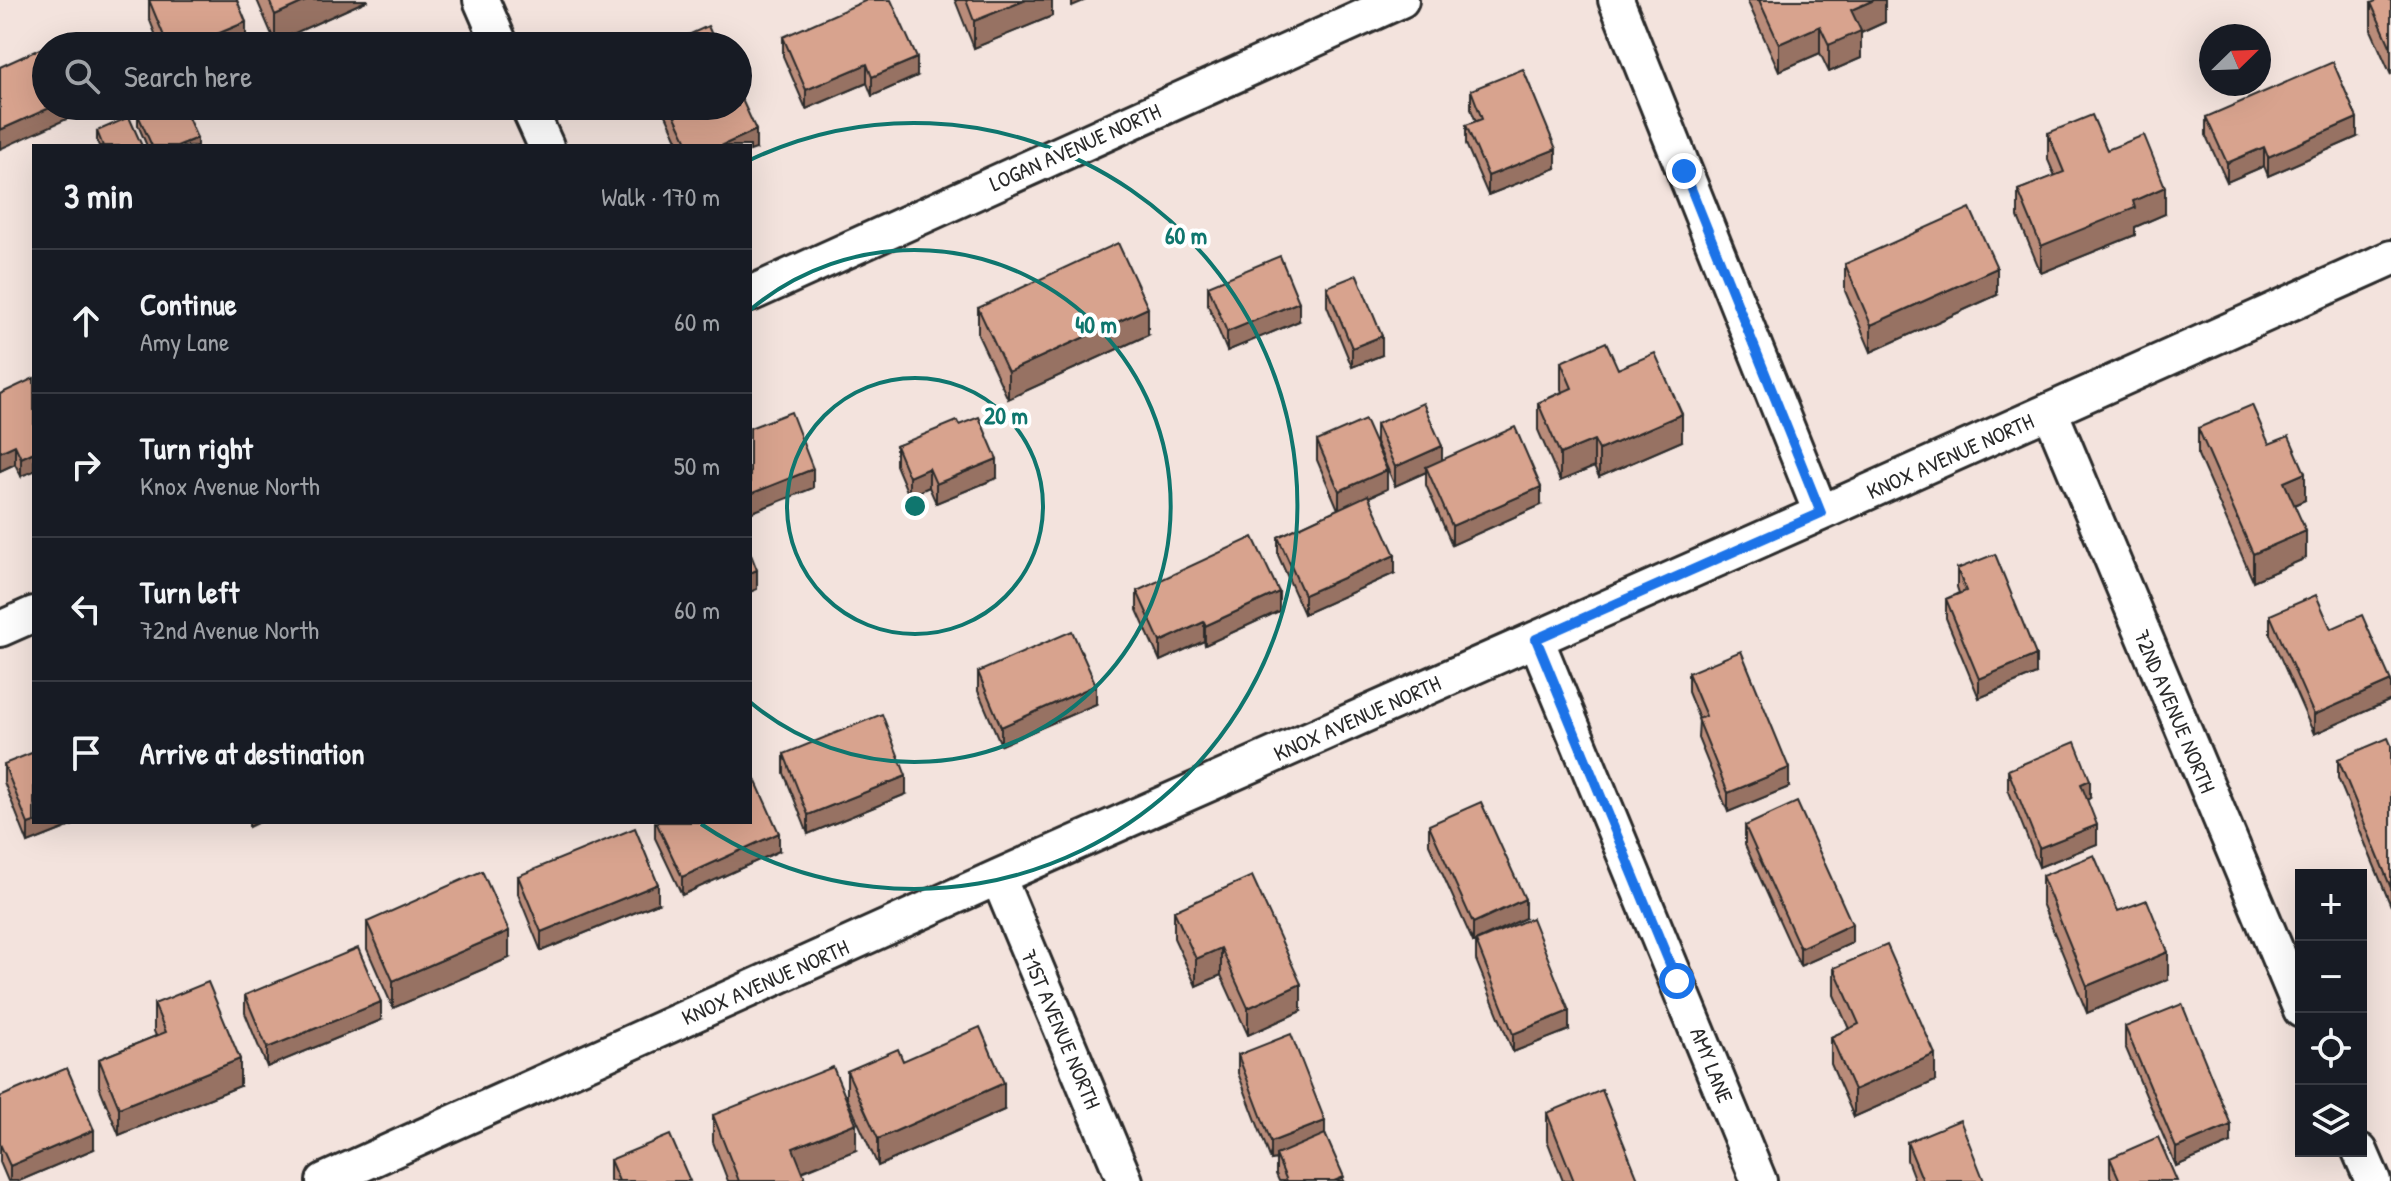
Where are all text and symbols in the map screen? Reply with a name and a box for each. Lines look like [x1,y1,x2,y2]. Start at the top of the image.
north arrow [2199,24,2271,96]
search box [32,32,752,120]
icon: search [60,54,104,98]
text: Search here [124,56,252,96]
street label: LOGAN AVENUE NORTH [985,96,1165,198]
route end [1666,153,1702,189]
text: 3 min [64,173,133,219]
text: Walk · 170 m [601,179,720,214]
text: 60 m [1165,219,1207,251]
text: Continue [140,284,237,324]
icon: ahead [64,299,108,343]
text: 60 m [674,304,720,339]
text: 40 m [1075,308,1117,340]
text: Amy Lane [140,324,229,359]
text: 20 m [984,399,1028,431]
street label: KNOX AVENUE NORTH [1862,406,2038,506]
text: Turn right [140,428,253,468]
icon: right [64,443,108,487]
text: 50 m [674,448,720,483]
text: Knox Avenue North [140,468,320,503]
centre of rings [901,492,929,520]
text: Turn left [140,572,239,612]
icon: left [64,587,108,631]
text: 60 m [674,592,720,627]
text: 72nd Avenue North [140,612,319,647]
street label: 72ND AVENUE NORTH [2127,625,2223,797]
street label: KNOX AVENUE NORTH [1269,668,1445,768]
icon: arrive [64,731,108,775]
text: Arrive at destination [140,733,365,773]
map controls [2295,869,2367,1157]
button: + [2295,869,2367,941]
street label: KNOX AVENUE NORTH [677,932,853,1032]
button: − [2295,941,2367,1013]
street label: 71ST AVENUE NORTH [1014,945,1108,1113]
route start [1659,963,1695,999]
button: locate [2295,1013,2367,1085]
street label: AMY LANE [1683,1023,1741,1107]
button: layers [2295,1085,2367,1157]

